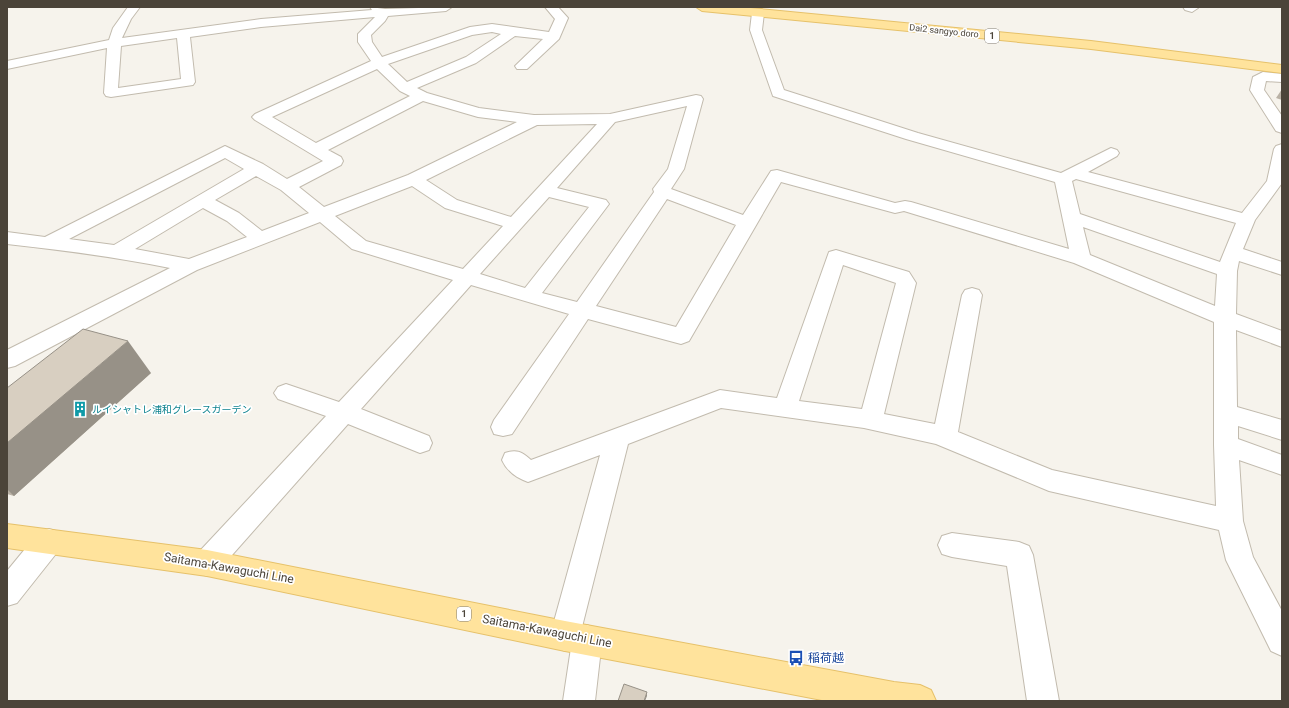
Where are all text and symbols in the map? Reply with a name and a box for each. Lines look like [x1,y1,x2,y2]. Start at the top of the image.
street label: Dai2 sangyo doro [909,22,979,40]
road number: 1 [985,29,999,43]
building icon: ルイシャトレ浦和グレースガーデン [71,400,89,418]
place label: ルイシャトレ浦和グレースガーデン [92,404,252,415]
street label: Saitama-Kawaguchi Line [163,550,295,586]
road number: 1 [457,607,471,621]
street label: Saitama-Kawaguchi Line [481,612,613,650]
bus stop icon: 稲荷越 [787,649,805,667]
place label: 稲荷越 [808,651,844,665]

